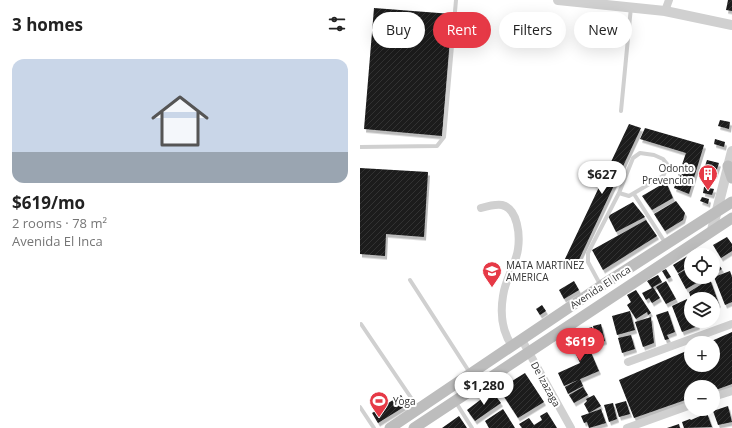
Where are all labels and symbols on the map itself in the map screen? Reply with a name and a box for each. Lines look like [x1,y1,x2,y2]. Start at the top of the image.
pin: $627 [578,161,626,195]
place label: Odonto Prevencion [642,161,694,187]
building icon: Odonto Prevencion [697,163,719,191]
place label: MATA MARTINEZ AMERICA [506,258,585,284]
school or university icon: MATA MARTINEZ AMERICA [481,260,503,288]
street label: Avenida El Inca [567,262,633,312]
pin: $619 [556,328,604,362]
street label: De Izazaga [528,359,564,409]
pin: $1,280 [451,372,517,406]
sports icon: Yoga [368,390,390,418]
place label: Yoga [393,394,416,408]

